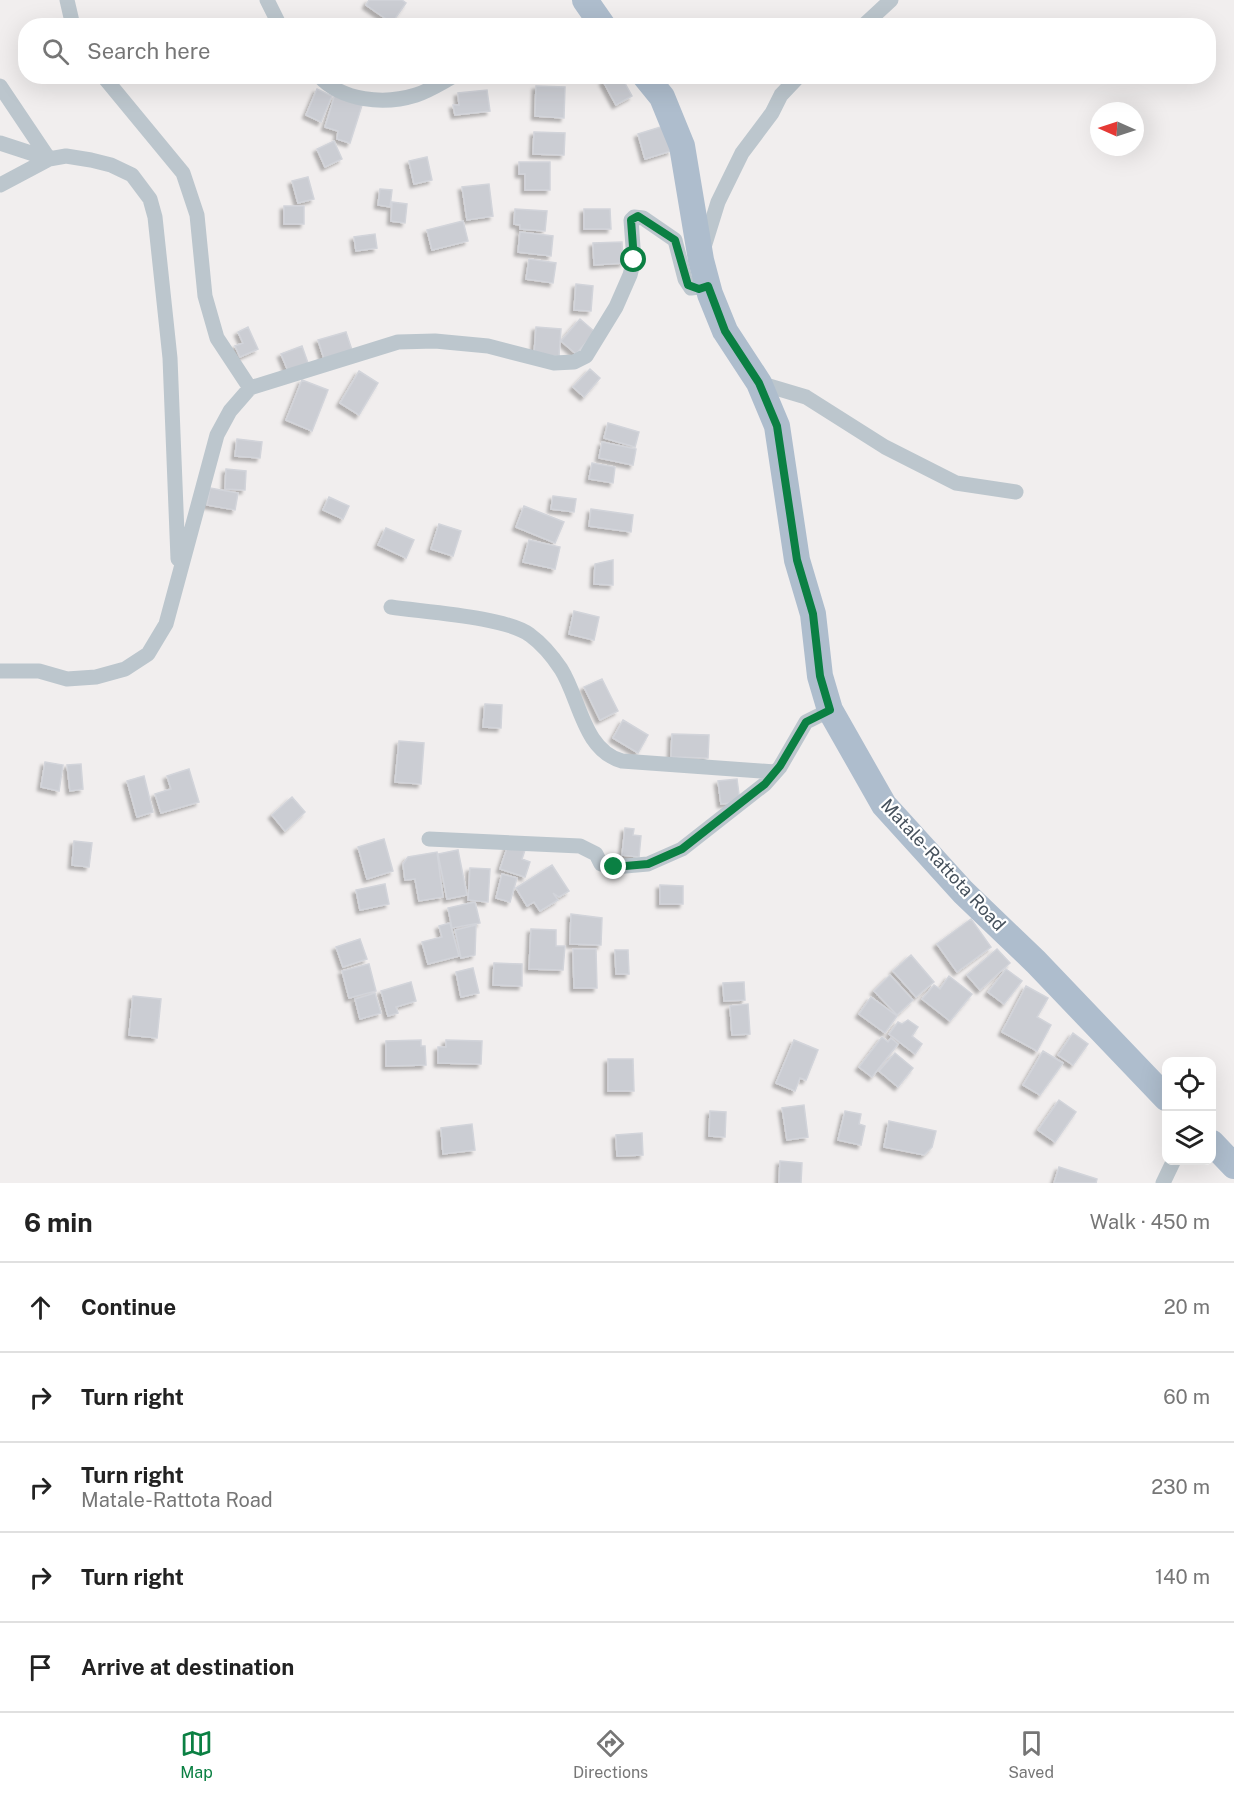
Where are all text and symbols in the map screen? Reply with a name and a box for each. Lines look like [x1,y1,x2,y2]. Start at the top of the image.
search box [18,18,1216,84]
icon: search [39,35,72,68]
text: Search here [87,38,211,64]
north arrow [1090,102,1144,156]
route start [620,246,646,272]
street label: Matale-Rattota Road [877,794,1010,935]
route end [600,853,626,879]
map controls [1162,1057,1216,1165]
button: locate [1162,1057,1216,1111]
button: layers [1162,1111,1216,1165]
text: 6 min [24,1207,93,1238]
text: Walk · 450 m [1090,1210,1210,1234]
icon: ahead [24,1291,57,1324]
text: Continue [81,1294,176,1320]
text: 20 m [1164,1295,1210,1319]
icon: right [24,1381,57,1414]
text: Turn right [81,1384,184,1410]
text: 60 m [1163,1385,1210,1409]
text: Turn right [81,1462,184,1488]
icon: right [24,1471,57,1504]
text: 230 m [1151,1475,1210,1499]
text: Matale-Rattota Road [81,1488,273,1512]
icon: right [24,1561,57,1594]
text: Turn right [81,1564,184,1590]
text: 140 m [1155,1565,1210,1589]
icon: arrive [24,1651,57,1684]
text: Arrive at destination [81,1654,294,1680]
tab: Map [180,1727,213,1782]
tab: Directions [573,1727,648,1782]
tab: Saved [1008,1727,1054,1782]

